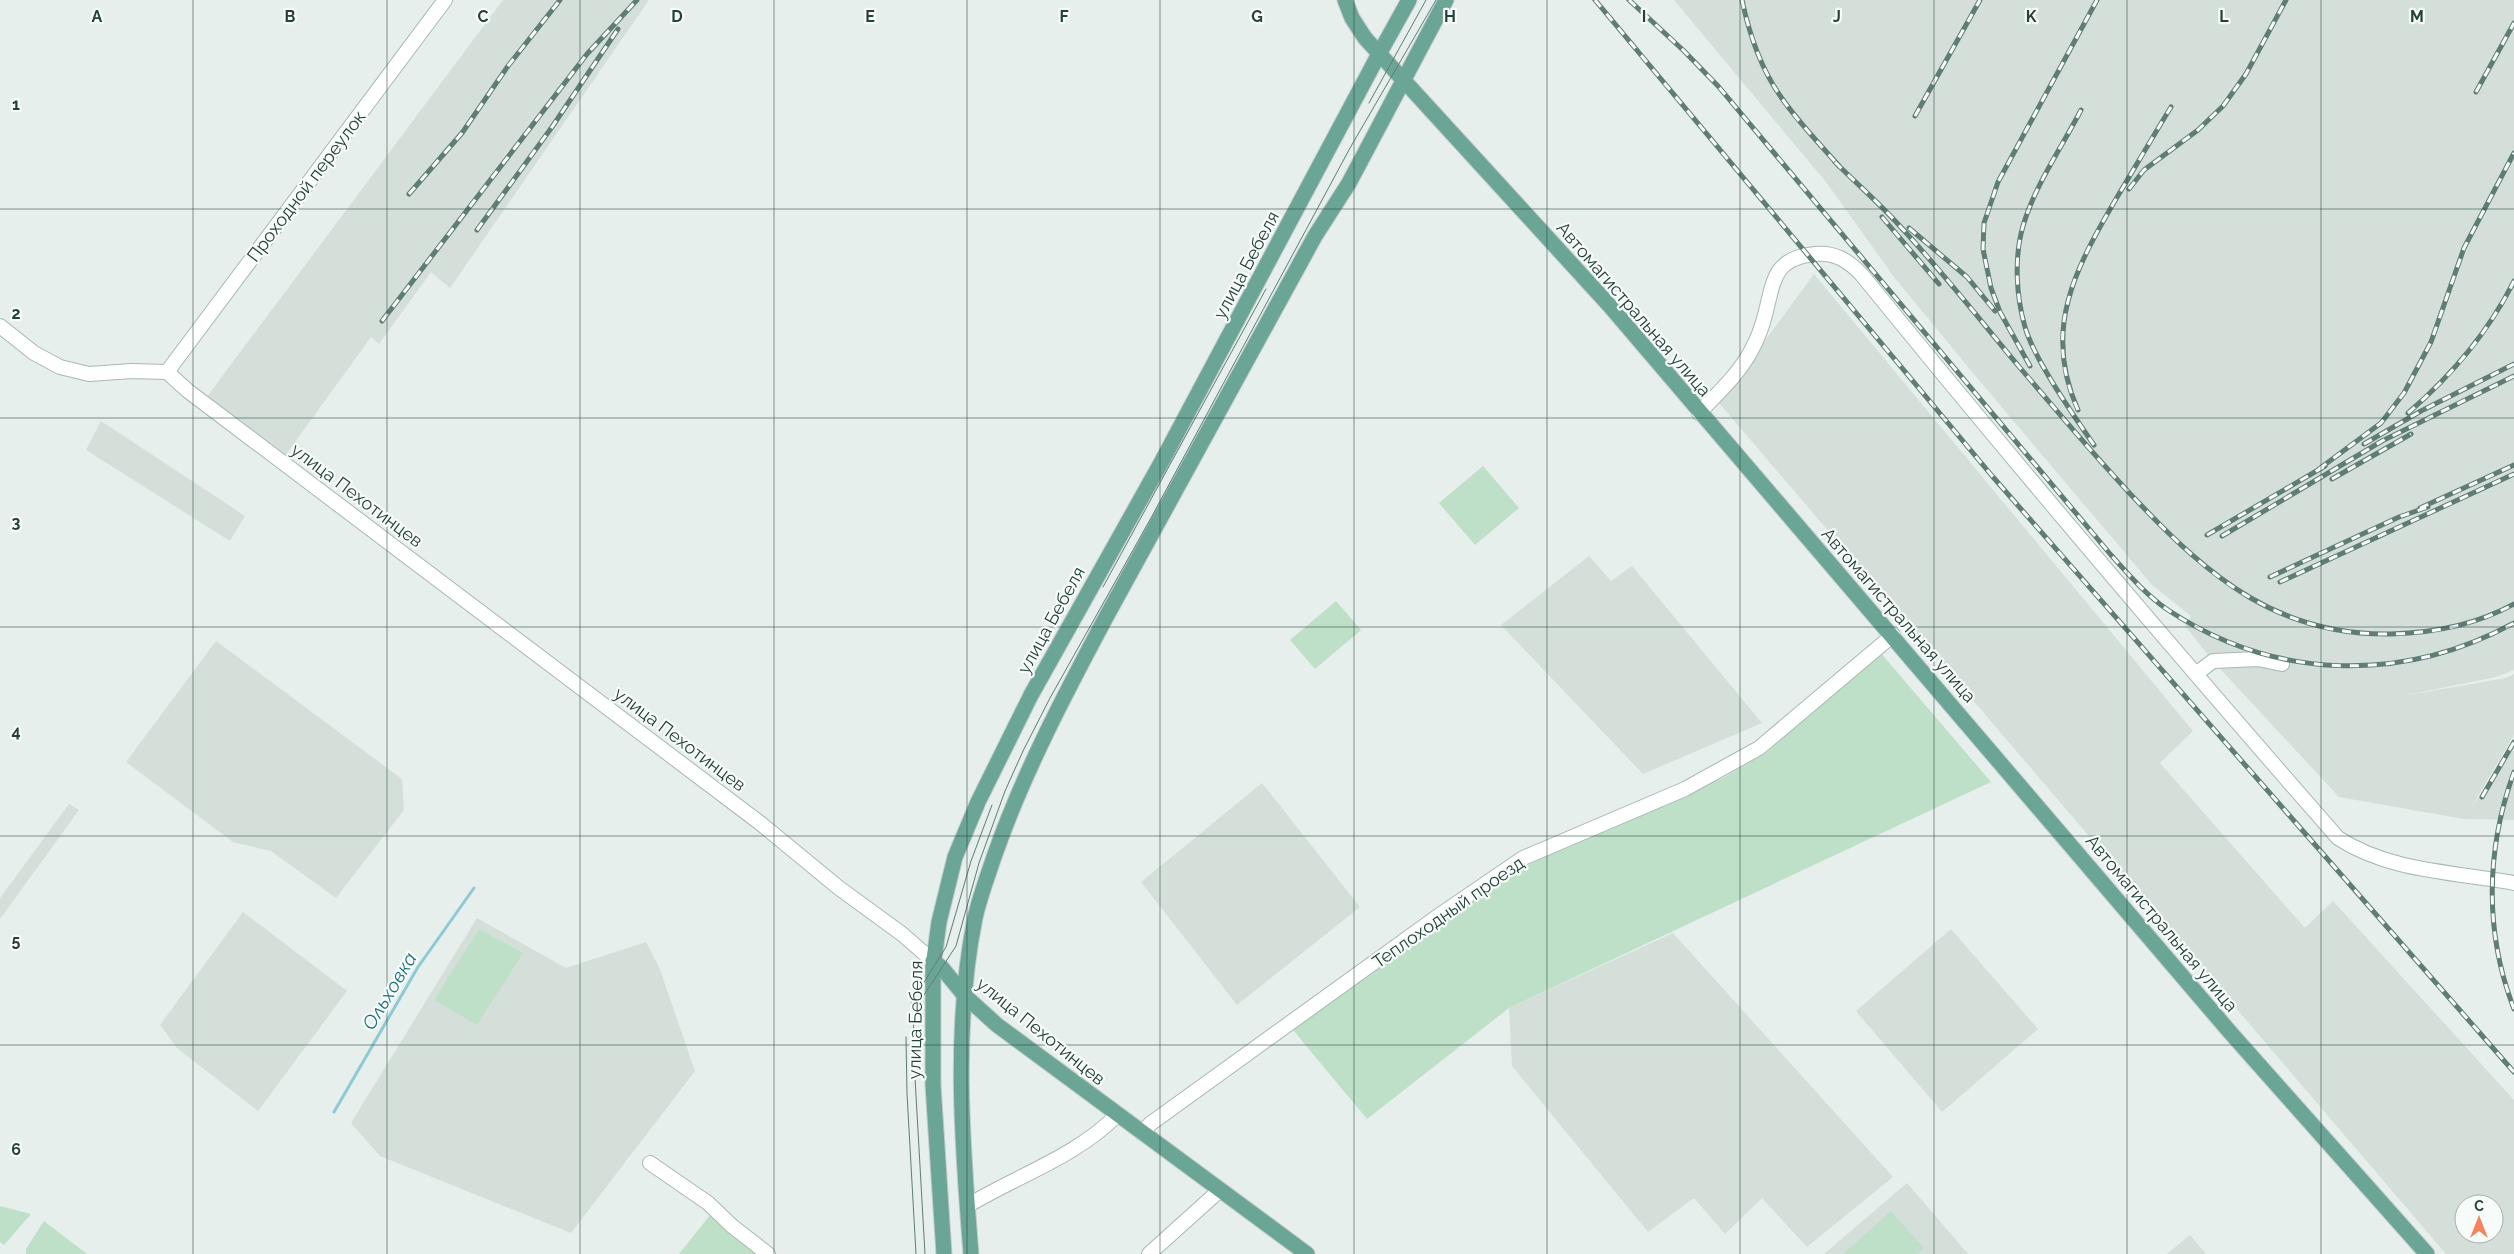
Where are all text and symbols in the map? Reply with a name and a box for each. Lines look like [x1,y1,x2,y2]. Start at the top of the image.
text: A [92,7,103,26]
text: B [285,7,296,26]
text: C [478,7,489,26]
text: D [671,7,683,26]
text: E [865,7,875,26]
text: F [1059,7,1069,26]
text: G [1251,7,1263,26]
text: H [1444,7,1456,26]
text: I [1642,7,1646,26]
text: J [1833,7,1841,26]
text: K [2026,7,2037,26]
text: L [2219,7,2229,26]
text: M [2410,7,2424,26]
text: 1 [12,95,20,114]
street label: Проходной переулок [242,106,370,266]
street label: улица Бебеля [1209,208,1283,322]
street label: Автомагистральная улица [1552,217,1716,401]
text: 2 [11,304,21,323]
street label: улица Пехотинцев [287,439,427,551]
text: 3 [12,513,21,532]
street label: Автомагистральная улица [1817,523,1981,707]
street label: улица Бебеля [1013,563,1089,677]
street label: улица Пехотинцев [610,683,750,795]
text: 4 [11,722,21,741]
street label: Автомагистральная улица [2082,830,2242,1016]
street label: Теплоходный проезд [1368,852,1528,972]
text: 5 [12,931,21,950]
water label: Ольховка [357,948,421,1034]
street label: улица Бебеля [903,960,927,1080]
street label: улица Пехотинцев [973,973,1109,1089]
text: 6 [11,1140,21,1159]
north arrow [2454,1194,2504,1244]
text: С [2474,1198,2484,1214]

